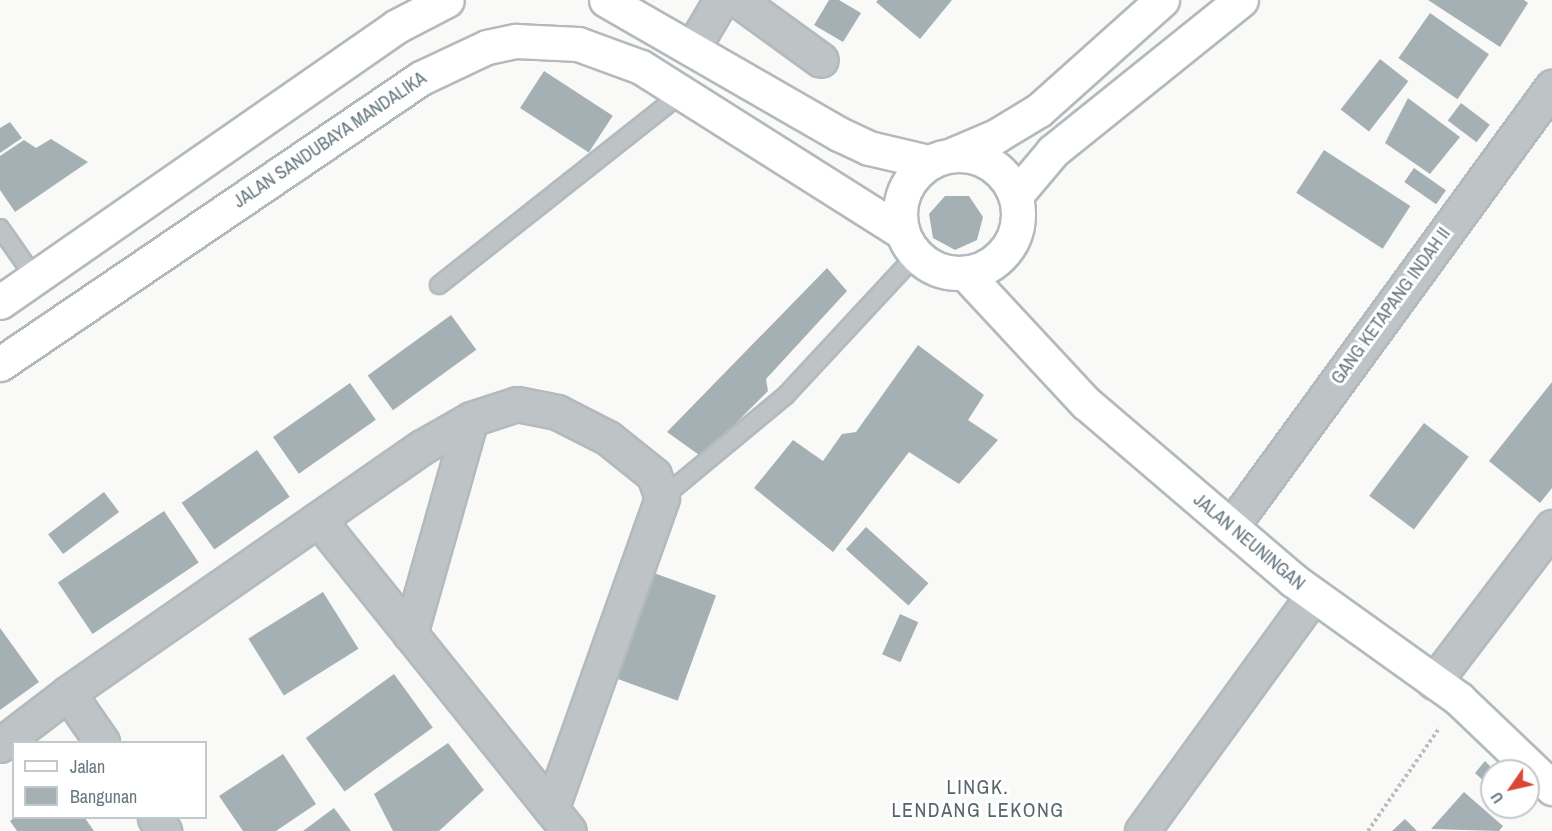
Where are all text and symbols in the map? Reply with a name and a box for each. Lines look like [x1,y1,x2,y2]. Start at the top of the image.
street label: JALAN SANDUBAYA MANDALIKA [229,67,431,213]
street label: GANG KETAPANG INDAH II [1327,224,1455,388]
street label: JALAN NEUNINGAN [1189,489,1309,595]
legend [12,741,207,819]
text: Jalan [70,754,105,779]
north arrow [1480,759,1540,819]
district label: LINGK. LENDANG LEKONG [891,774,1065,821]
text: Bangunan [70,784,137,809]
text: U [1485,788,1509,808]

